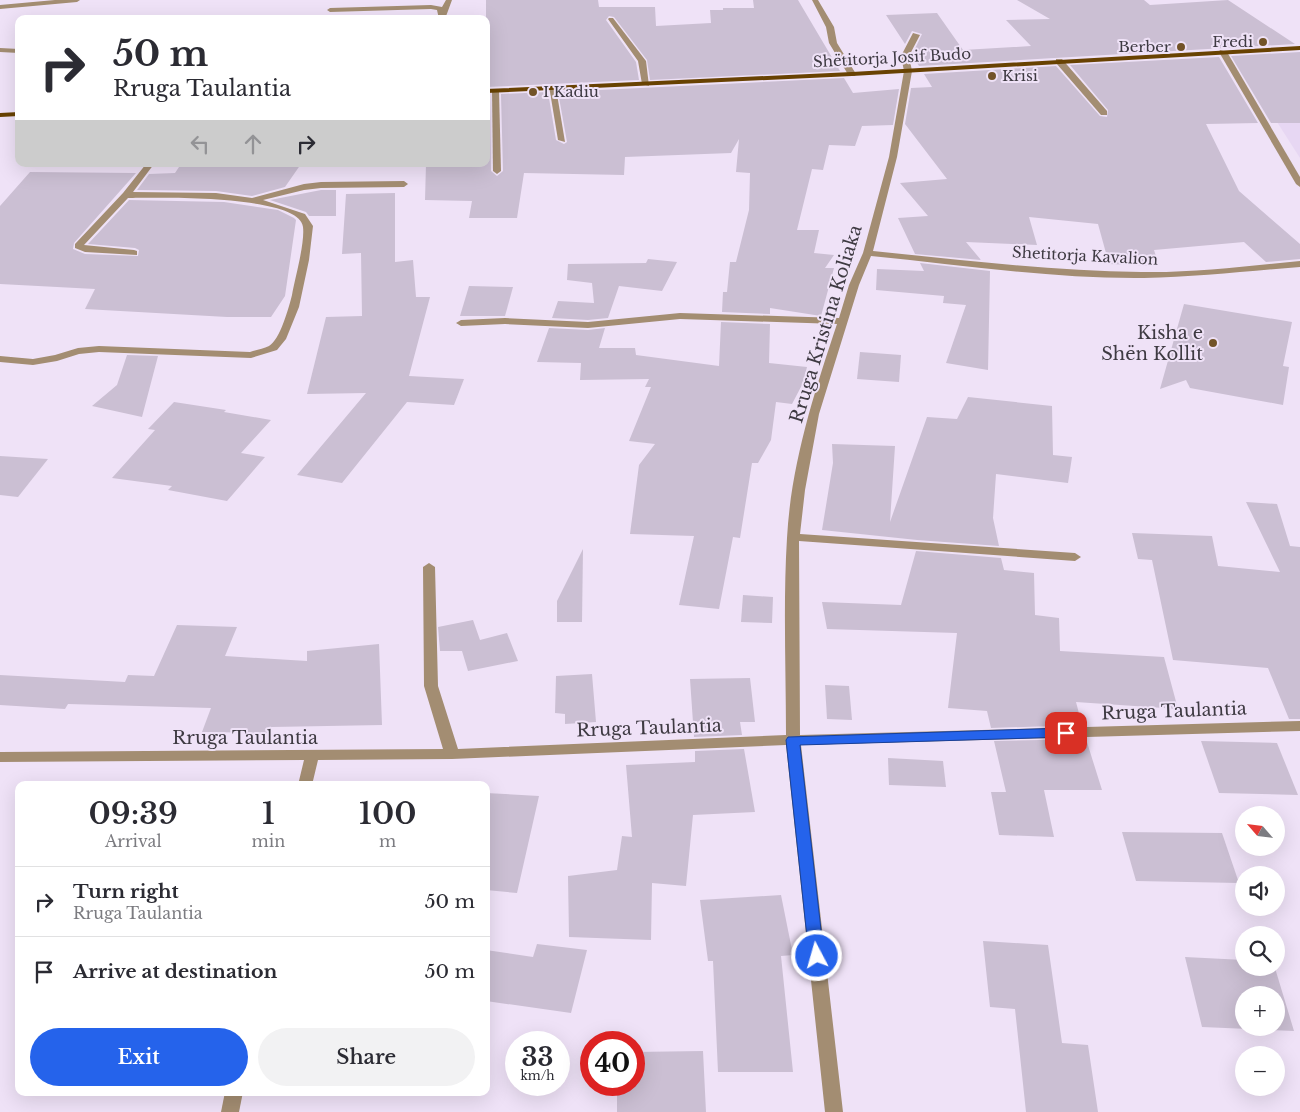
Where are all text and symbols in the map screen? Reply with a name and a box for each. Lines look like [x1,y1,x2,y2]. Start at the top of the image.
text: 50 m [113,32,208,75]
place label: Fredi [1212,32,1253,51]
icon: right [30,35,95,100]
marker: Fredi [1257,36,1269,48]
place label: Berber [1118,37,1172,56]
marker: Berber [1175,41,1187,53]
street label: Shëtitorja Josif Budo [812,44,972,71]
place label: Krisi [1002,66,1038,85]
marker: Krisi [986,70,998,82]
text: Rruga Taulantia [113,75,291,102]
place label: I Kadiu [543,82,599,101]
marker: I Kadiu [527,86,539,98]
icon: left [186,130,214,158]
icon: ahead [239,130,267,158]
icon: right [292,130,320,158]
street label: Rruga Kristina Koliaka [785,222,867,426]
street label: Shetitorja Kavalion [1012,242,1159,269]
place label: Kisha e Shën Kollit [1101,322,1203,365]
marker: Kisha e Shën Kollit [1207,337,1219,349]
street label: Rruga Taulantia [1101,697,1247,725]
pin [1045,712,1087,754]
street label: Rruga Taulantia [576,714,722,742]
icon: arrive [1052,719,1080,747]
street label: Rruga Taulantia [172,727,318,749]
text: 09:39 [89,795,178,832]
text: 1 [262,795,275,832]
text: 100 [359,795,416,832]
north arrow [1235,806,1285,856]
map controls [1235,806,1285,1096]
text: Arrival [105,831,162,851]
text: min [252,831,285,851]
text: m [379,831,396,851]
button: sound [1235,866,1285,916]
text: Turn right [73,880,179,903]
icon: right [30,888,58,916]
text: 50 m [425,890,475,913]
text: Rruga Taulantia [73,903,203,923]
button: search [1235,926,1285,976]
position arrow [790,929,842,981]
icon: arrive [30,958,58,986]
text: Arrive at destination [73,960,277,983]
text: 50 m [425,960,475,983]
button: + [1235,986,1285,1036]
button: Exit [30,1028,248,1086]
button: Share [258,1028,475,1086]
speed limit sign: 40 [580,1031,645,1096]
text: 33 [522,1042,553,1073]
button: − [1235,1046,1285,1096]
text: km/h [520,1068,555,1083]

